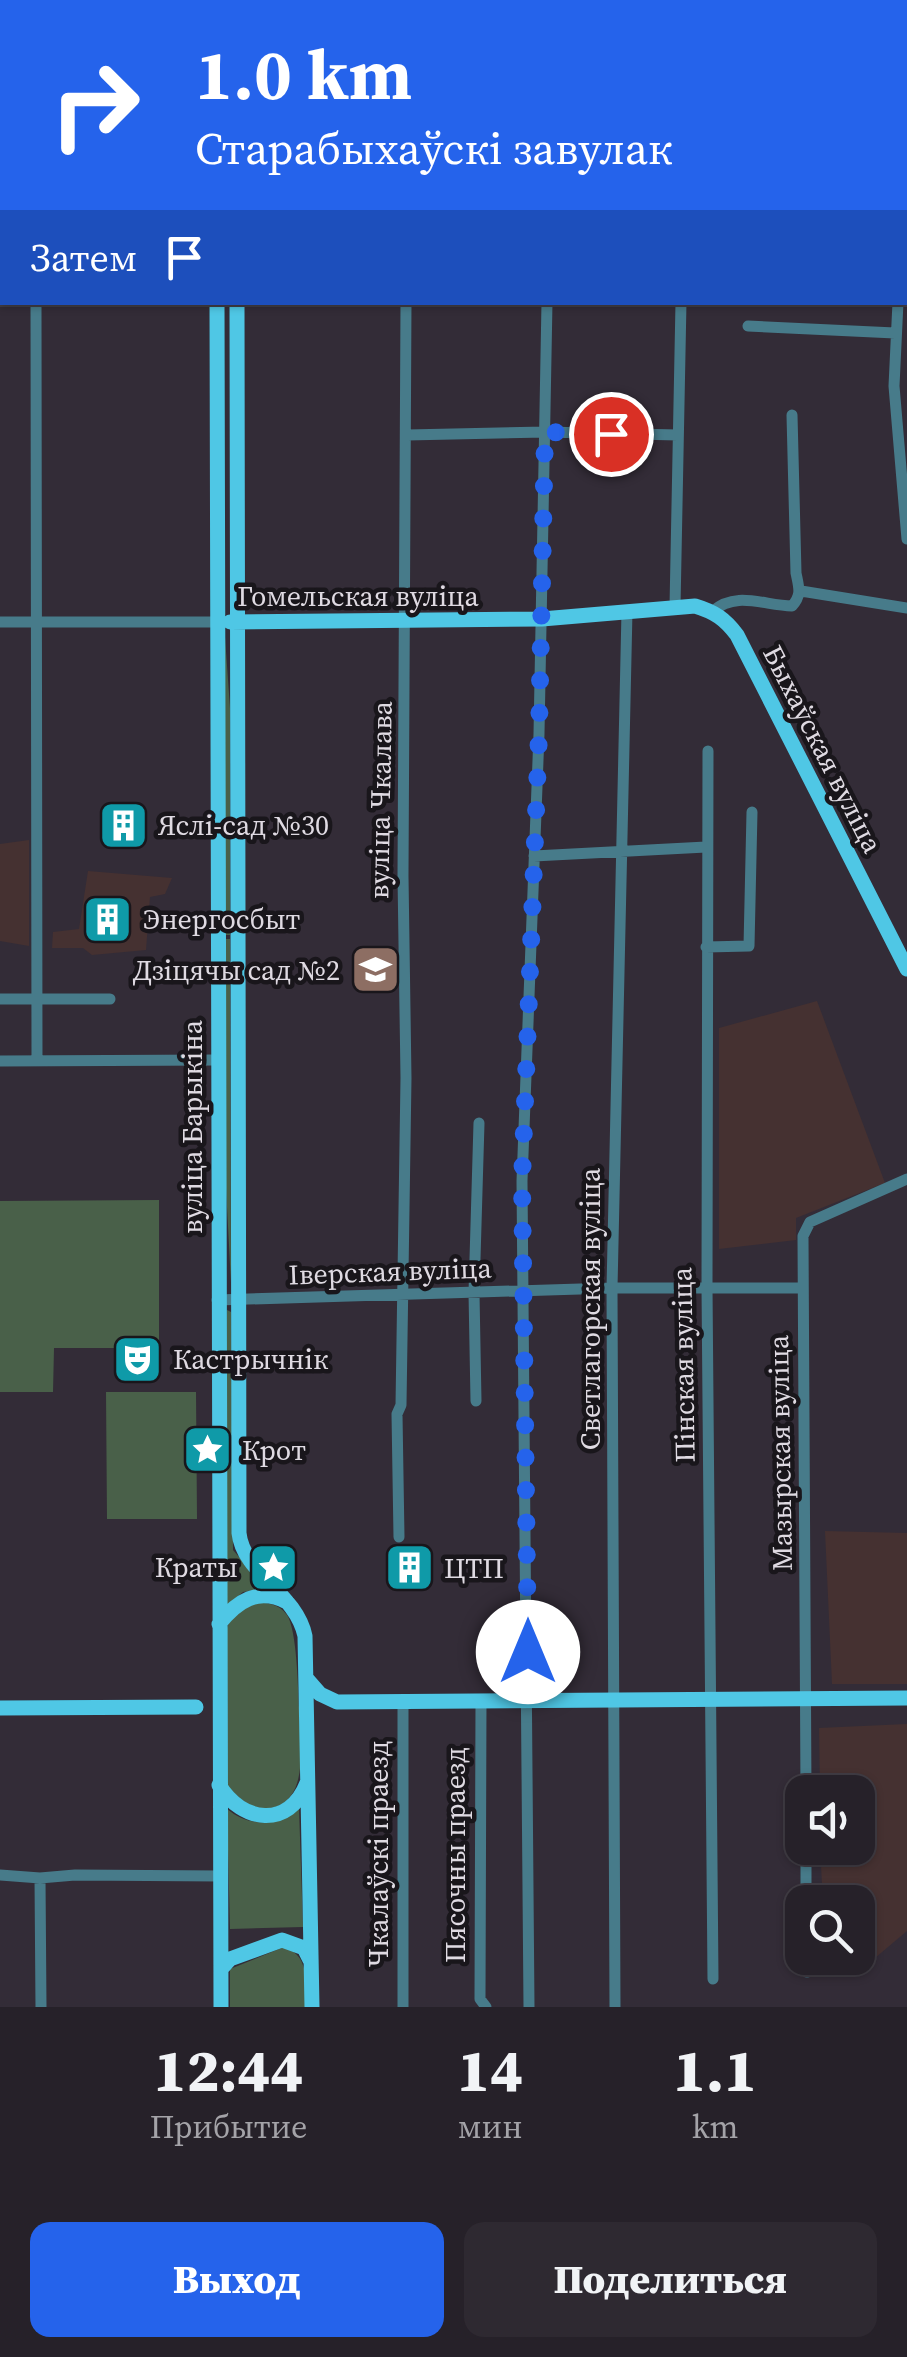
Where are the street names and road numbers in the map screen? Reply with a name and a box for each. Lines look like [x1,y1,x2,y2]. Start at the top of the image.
street label: Гомельская вуліца [237,577,480,615]
street label: Быхаўская вуліца [754,639,892,860]
street label: вуліца Чкалава [359,700,401,899]
street label: вуліца Барыкіна [173,1019,211,1234]
street label: Светлагорская вуліца [571,1167,609,1450]
street label: Іверская вуліца [288,1248,493,1294]
street label: Пінская вуліца [662,1266,704,1463]
street label: Мазырская вуліца [759,1334,801,1571]
street label: Чкалаўскі праезд [359,1741,397,1967]
street label: Пясочны праезд [436,1747,474,1963]

